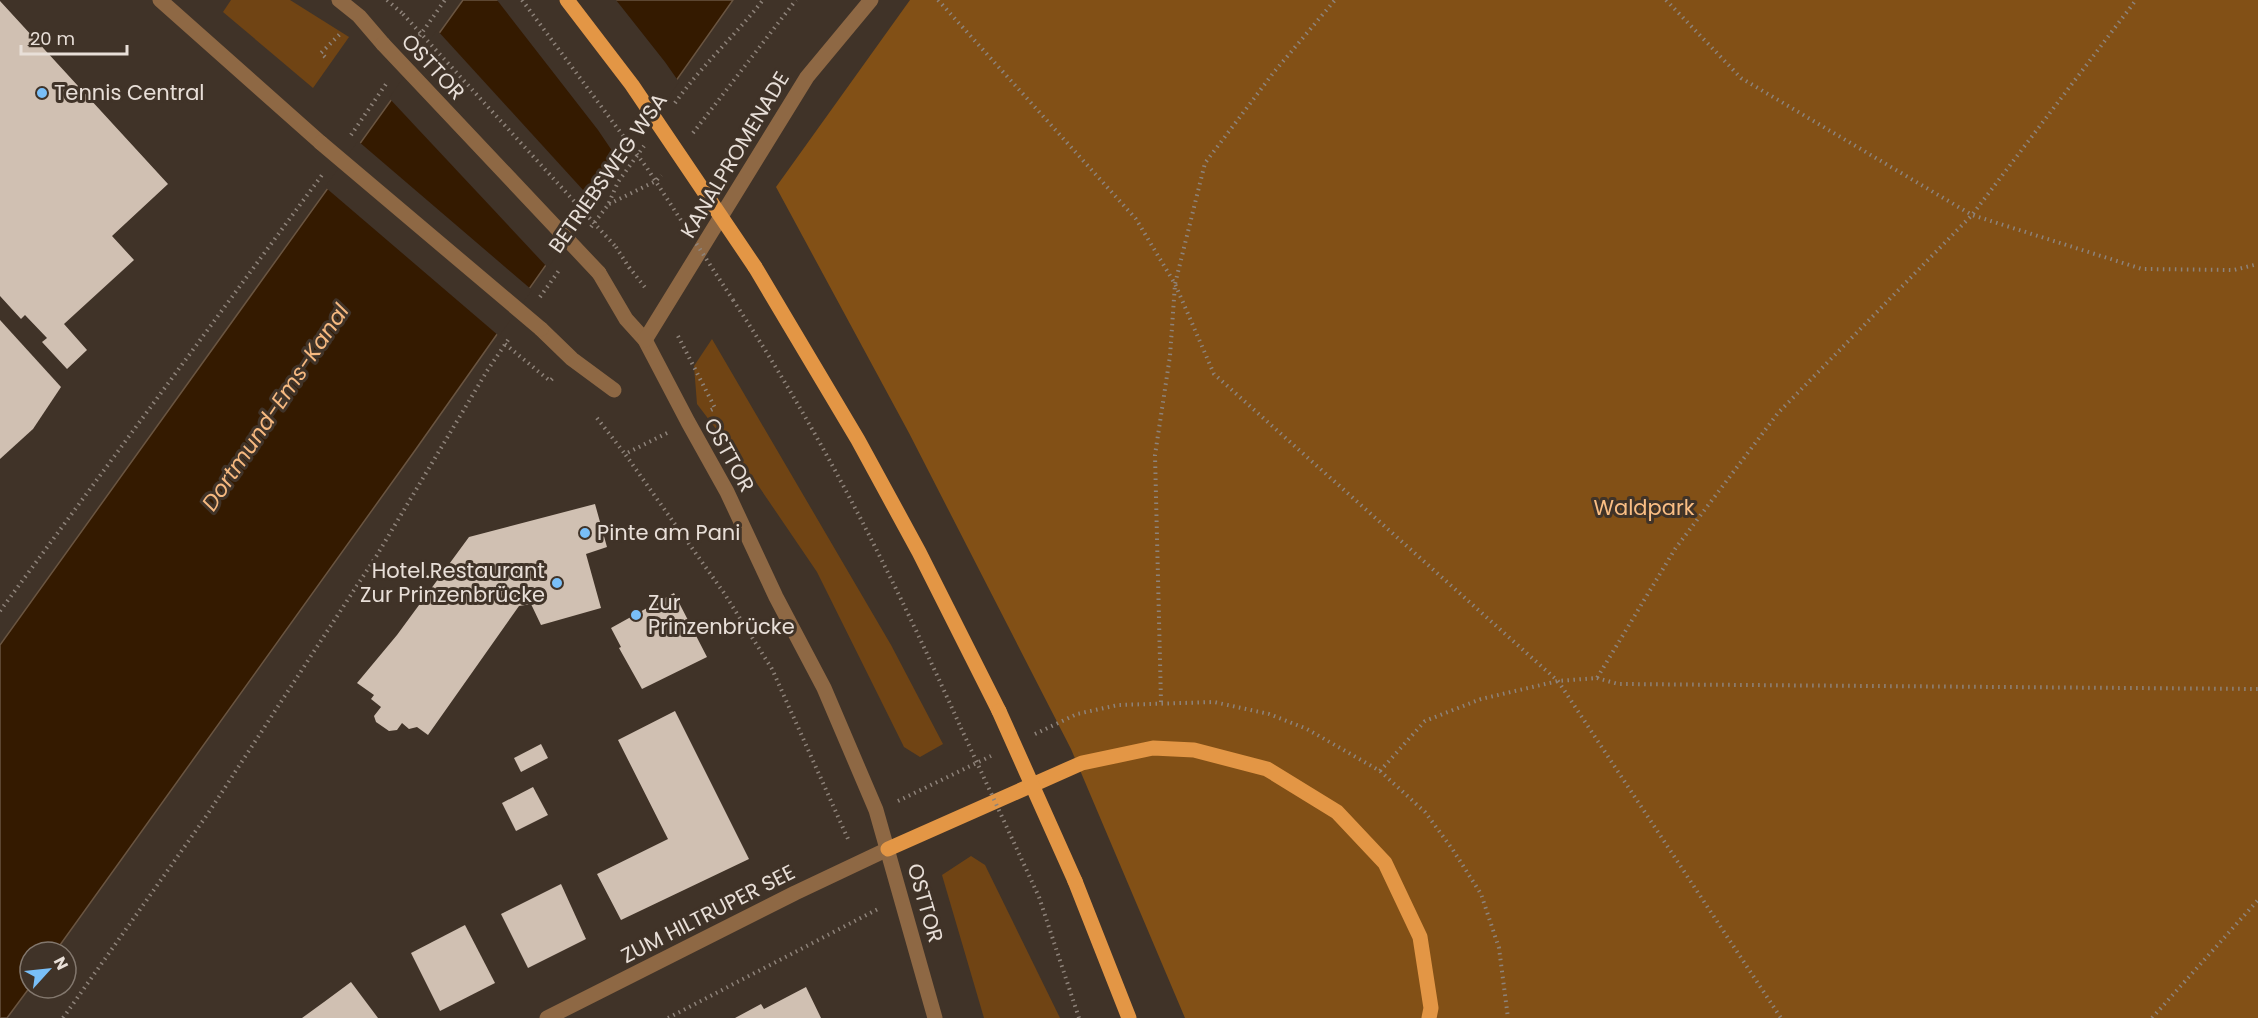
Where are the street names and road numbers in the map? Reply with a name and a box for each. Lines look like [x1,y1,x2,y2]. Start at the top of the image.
street label: OSTTOR [395,27,472,106]
street label: KANALPROMENADE [673,66,796,243]
street label: BETRIEBSWEG WSA [541,87,674,258]
street label: OSTTOR [697,412,762,497]
street label: ZUM HILTRUPER SEE [616,857,800,970]
street label: OSTTOR [900,860,951,946]

